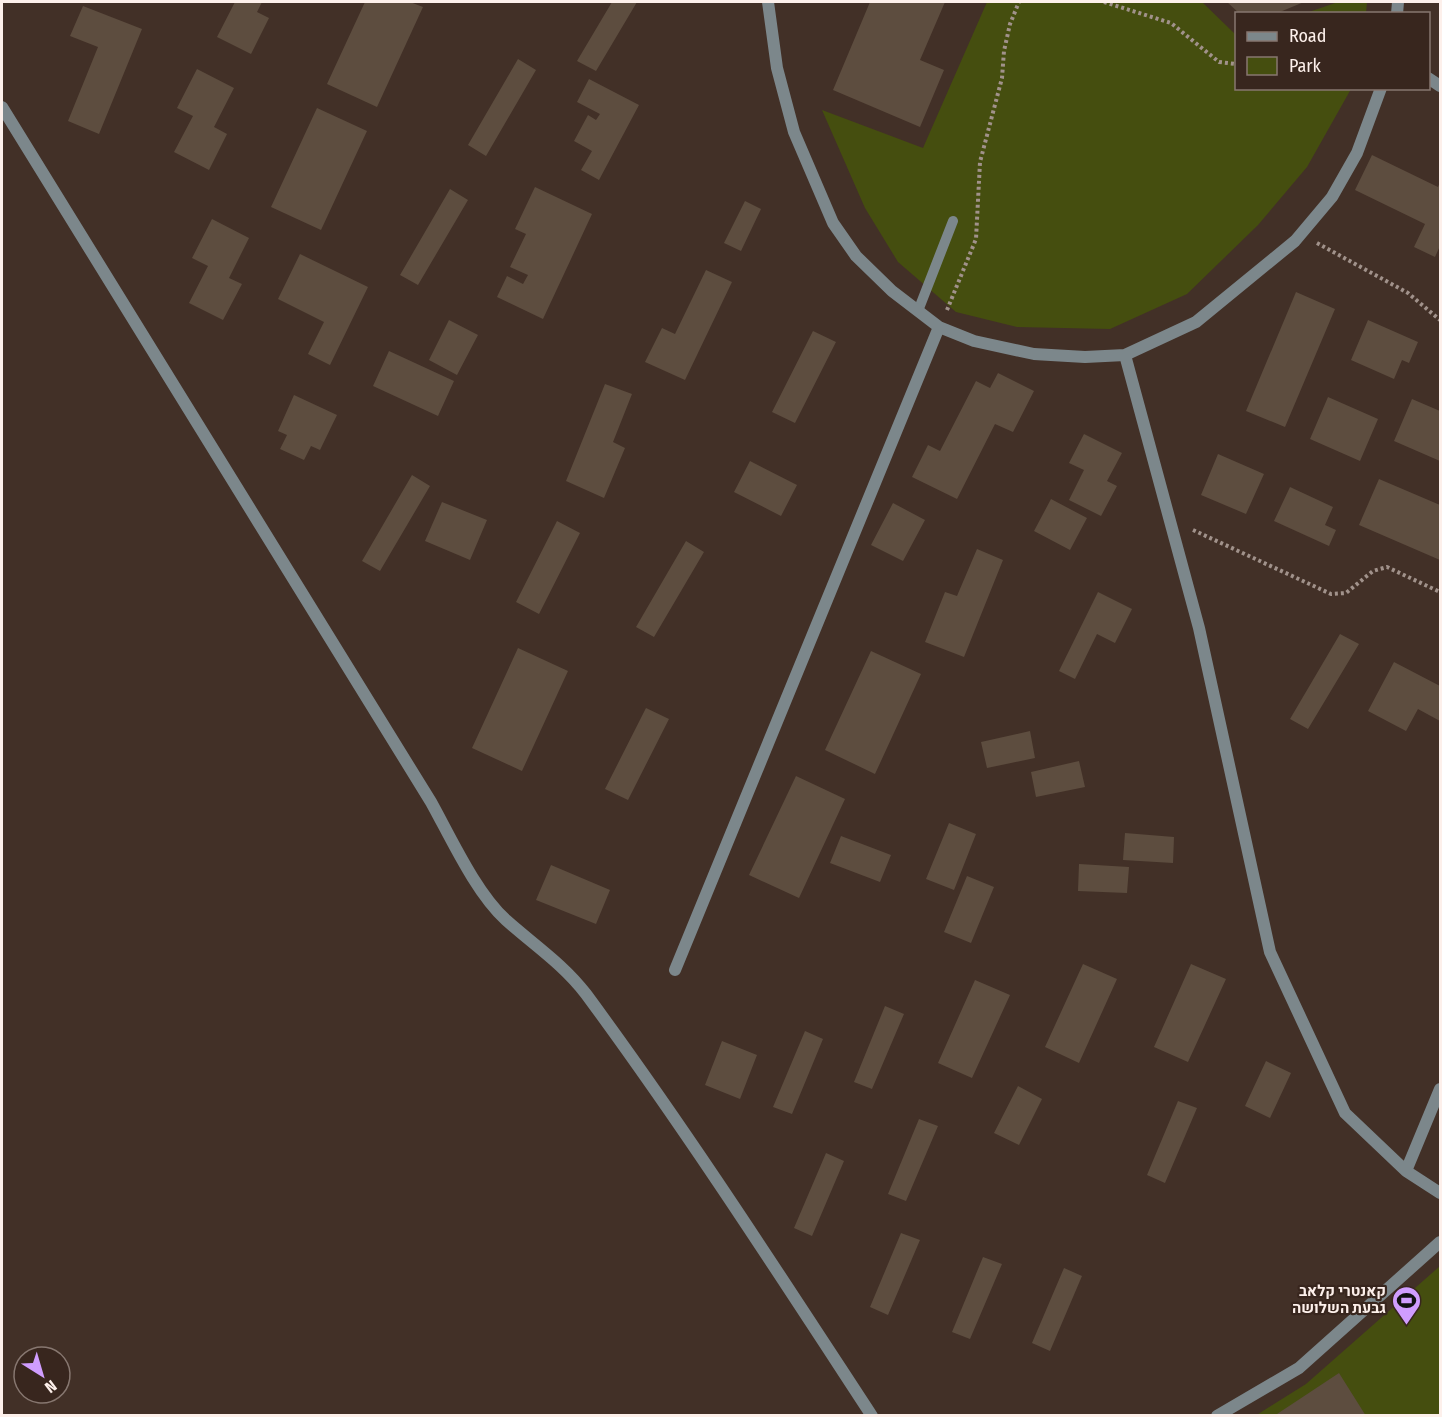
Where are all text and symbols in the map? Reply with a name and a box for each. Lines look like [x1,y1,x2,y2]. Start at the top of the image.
legend [1235,12,1430,90]
text: Road [1289,25,1326,47]
text: Park [1289,55,1322,77]
place label: קאנטרי קלאב גבעת השלושה [1292,1282,1386,1317]
sports icon: קאנטרי קלאב גבעת השלושה [1391,1284,1423,1326]
north arrow [12,1345,72,1405]
text: N [41,1376,60,1397]

